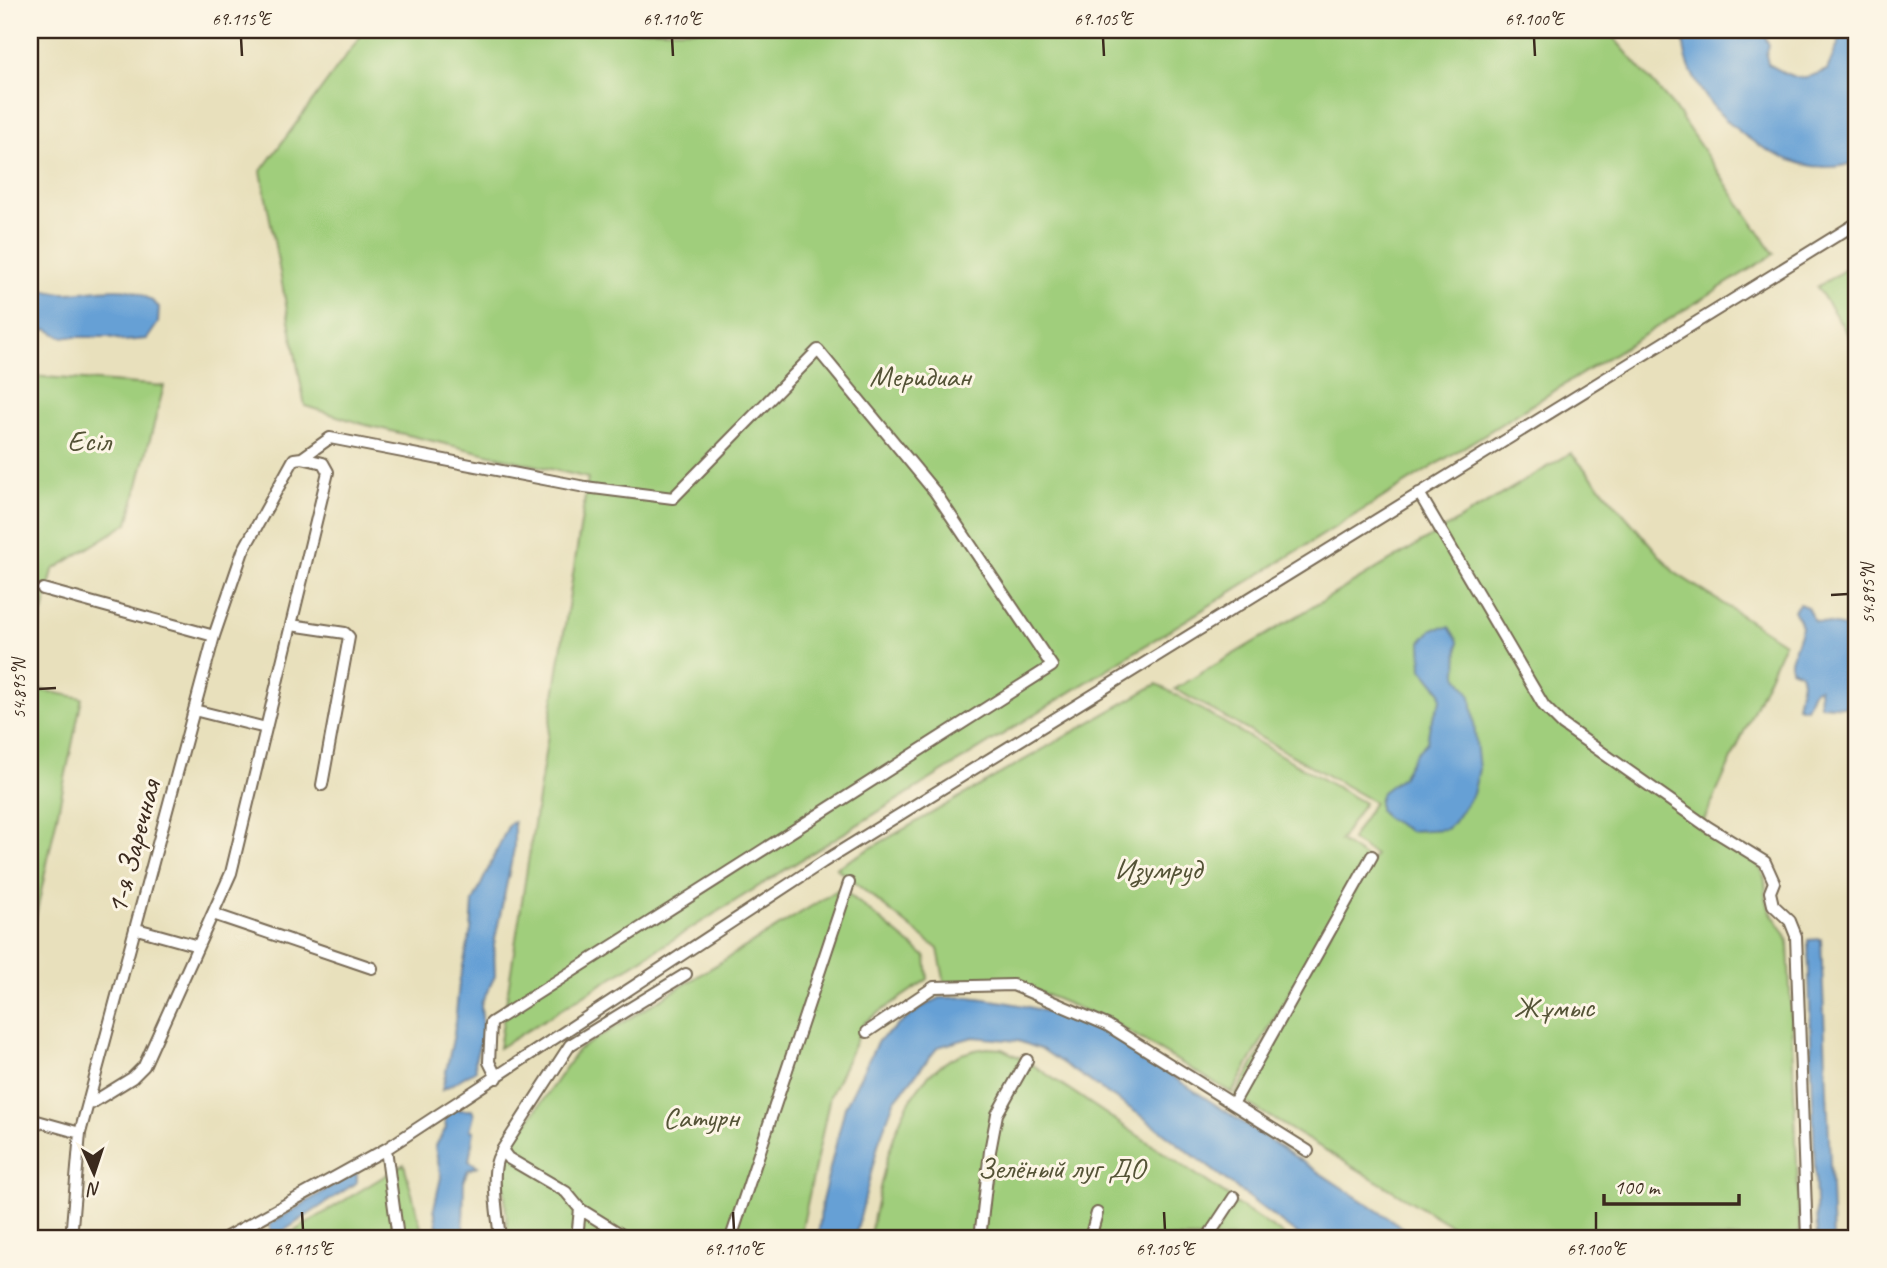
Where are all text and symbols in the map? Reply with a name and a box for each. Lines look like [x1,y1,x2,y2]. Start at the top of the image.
text: 69.115°E [212,8,273,30]
text: 69.110°E [643,8,704,30]
text: 69.105°E [1074,8,1135,30]
text: 69.100°E [1505,8,1566,30]
park label: Меридиан [869,357,973,395]
park label: Есіл [67,422,113,460]
text: 54.895°N [1857,561,1879,624]
text: 54.895°N [8,656,30,719]
street label: 1-я Заречная [97,773,170,918]
park label: Изумруд [1115,850,1204,888]
park label: Жұмыс [1514,988,1596,1026]
park label: Сатурн [663,1098,742,1136]
north arrow [60,1138,130,1208]
park label: Зелёный луг ДО [977,1149,1148,1187]
scale bar [1604,1163,1738,1207]
text: 100 m [1614,1174,1661,1200]
text: N [85,1177,101,1201]
text: 69.115°E [274,1238,335,1260]
text: 69.110°E [705,1238,766,1260]
text: 69.105°E [1136,1238,1197,1260]
text: 69.100°E [1567,1238,1628,1260]

